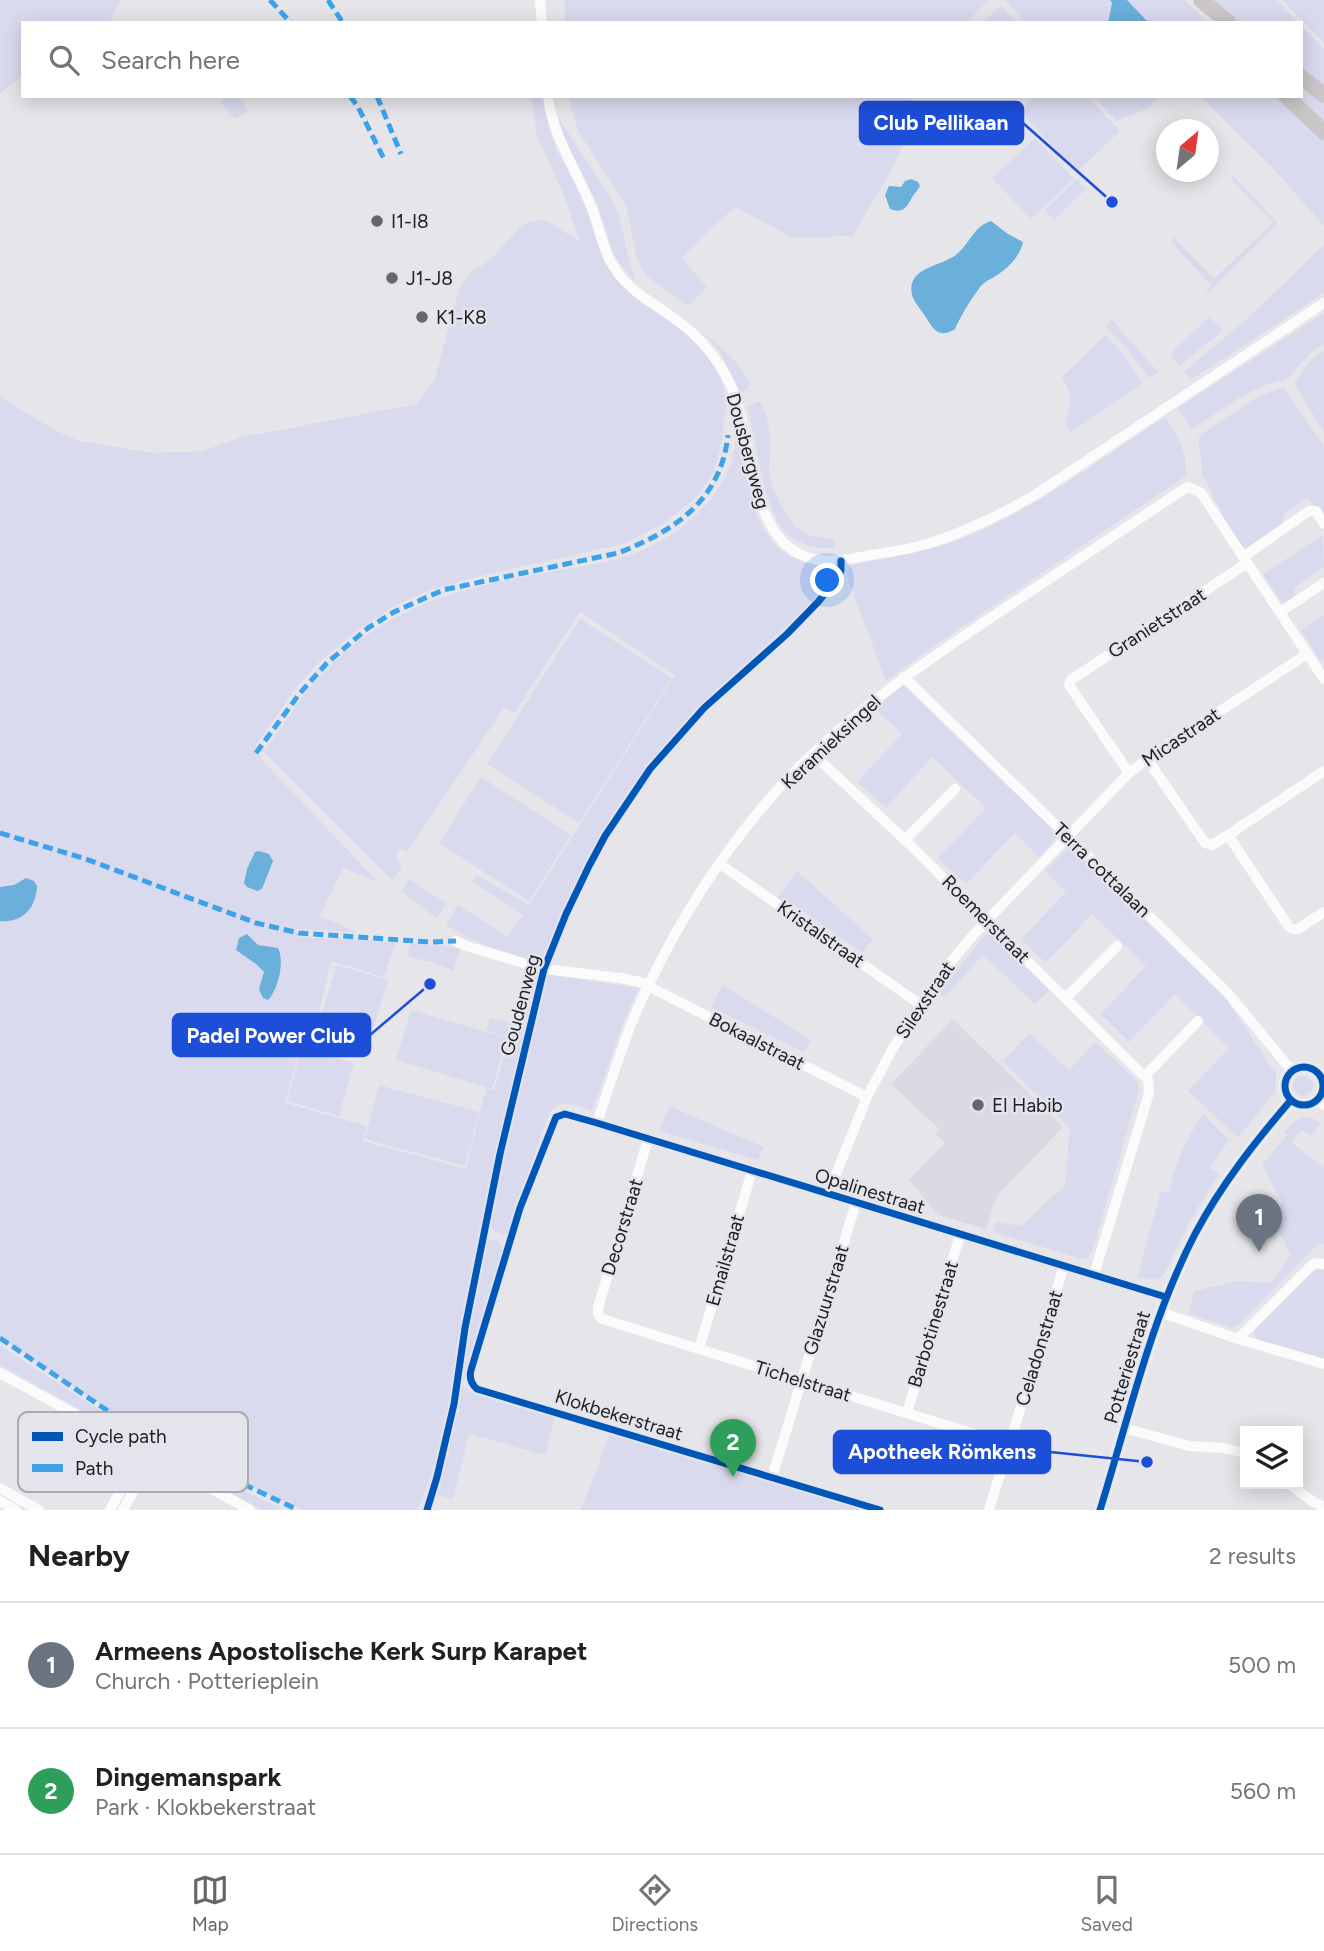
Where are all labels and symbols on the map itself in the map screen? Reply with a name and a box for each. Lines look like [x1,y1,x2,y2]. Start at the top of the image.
callout: Club Pellikaan [860,102,1023,144]
text: Club Pellikaan [874,110,1008,135]
north arrow [1156,119,1219,182]
place label: I1-I8 [391,210,429,233]
marker: I1-I8 [369,213,385,229]
place label: J1-J8 [406,267,453,290]
marker: J1-J8 [384,270,400,286]
place label: K1-K8 [436,306,487,329]
marker: K1-K8 [414,309,430,325]
street label: Dousbergweg [722,391,774,511]
your location [810,563,844,597]
street label: Granietstraat [1104,583,1210,663]
street label: Keramieksingel [776,690,886,794]
street label: Micastraat [1137,702,1225,772]
street label: Terra cottalaan [1049,818,1155,922]
street label: Roemerstraat [937,870,1035,968]
street label: Kristalstraat [773,896,869,972]
street label: Goudenweg [495,952,545,1058]
street label: Silexstraat [891,957,959,1043]
street label: Bokaalstraat [705,1007,809,1075]
callout: Padel Power Club [173,1014,370,1056]
text: Padel Power Club [187,1023,355,1048]
place label: El Habib [992,1094,1063,1117]
marker: El Habib [970,1097,986,1113]
street label: Opalinestraat [812,1163,928,1219]
street label: Decorstraat [596,1176,648,1278]
pin: 1 [1236,1194,1282,1252]
street label: Emailstraat [701,1211,749,1309]
street label: Glazuurstraat [798,1242,854,1358]
street label: Barbotinestraat [903,1258,963,1390]
street label: Celadonstraat [1010,1287,1068,1409]
street label: Potteriestraat [1099,1308,1155,1426]
street label: Tichelstraat [752,1355,854,1407]
street label: Klokbekerstraat [552,1385,686,1445]
legend [18,1412,248,1492]
pin: 2 [710,1419,756,1477]
text: Cycle path [75,1425,167,1448]
callout: Apotheek Römkens [834,1431,1050,1473]
text: Apotheek Römkens [848,1439,1036,1464]
text: Path [75,1457,113,1480]

